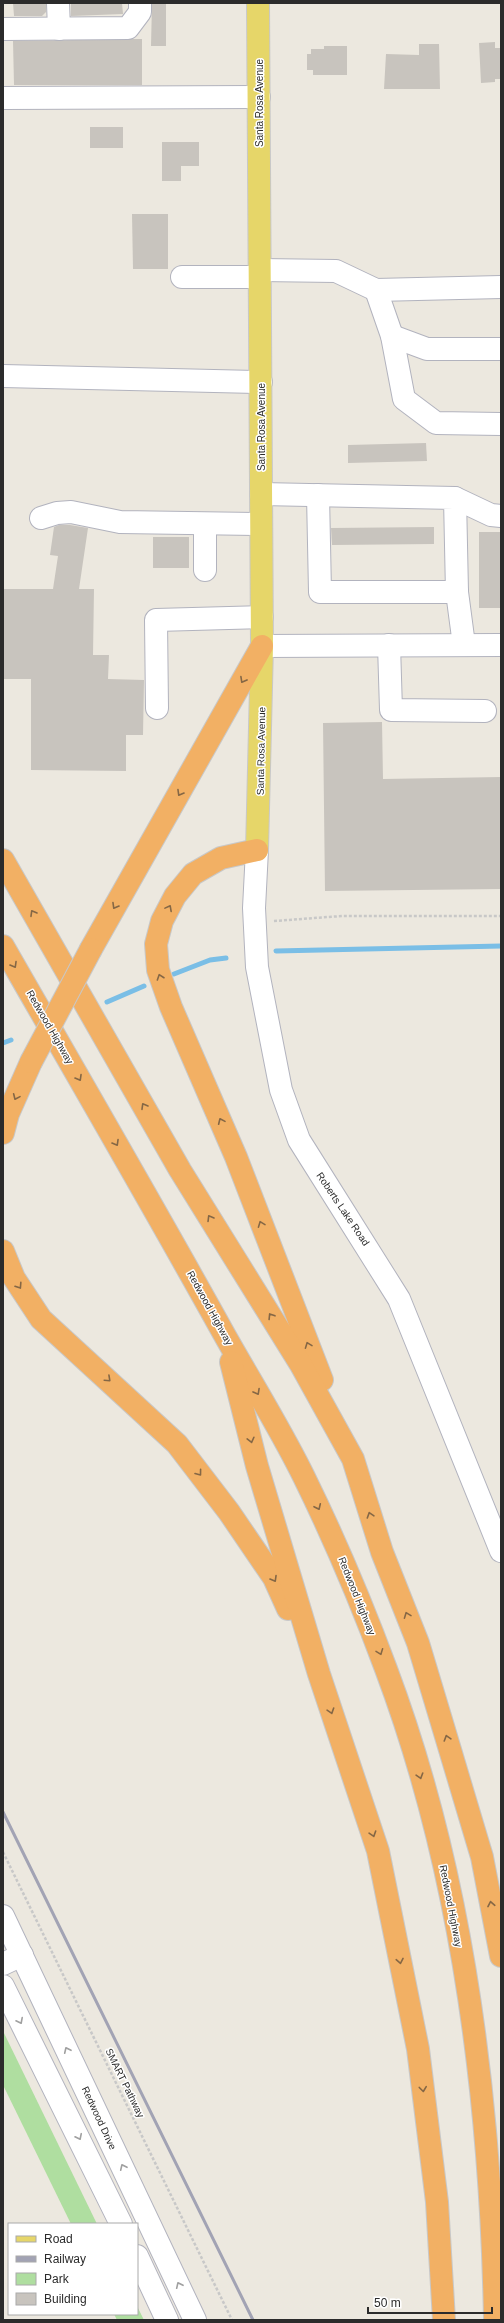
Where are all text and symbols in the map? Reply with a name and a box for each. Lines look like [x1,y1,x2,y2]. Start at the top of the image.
street label: Santa Rosa Avenue [254,58,265,147]
street label: Santa Rosa Avenue [256,382,267,471]
one-way arrow [241,676,248,683]
street label: Santa Rosa Avenue [255,706,267,795]
one-way arrow [177,789,184,796]
one-way arrow [113,902,120,909]
one-way arrow [164,905,171,912]
one-way arrow [30,910,38,917]
one-way arrow [9,961,16,968]
one-way arrow [157,973,165,980]
street label: Redwood Highway [24,988,76,1066]
one-way arrow [75,1074,82,1081]
one-way arrow [12,1093,20,1100]
one-way arrow [142,1103,149,1111]
one-way arrow [218,1117,226,1125]
one-way arrow [112,1139,119,1146]
street label: Roberts Lake Road [314,1170,372,1248]
one-way arrow [208,1215,215,1222]
one-way arrow [258,1220,266,1227]
street label: Redwood Highway [185,1269,235,1347]
one-way arrow [14,1282,22,1289]
one-way arrow [268,1313,275,1320]
one-way arrow [305,1341,313,1349]
one-way arrow [104,1374,111,1381]
one-way arrow [253,1388,260,1396]
one-way arrow [246,1437,254,1443]
one-way arrow [194,1468,201,1475]
one-way arrow [313,1503,321,1510]
one-way arrow [367,1512,375,1519]
street label: Redwood Highway [336,1555,378,1637]
one-way arrow [269,1574,276,1582]
one-way arrow [403,1611,411,1618]
one-way arrow [376,1649,384,1656]
one-way arrow [327,1707,335,1714]
one-way arrow [443,1735,452,1742]
one-way arrow [415,1772,424,1779]
one-way arrow [368,1830,376,1837]
street label: Redwood Highway [438,1864,464,1948]
one-way arrow [488,1901,496,1907]
one-way arrow [395,1958,404,1964]
one-way arrow [16,2017,23,2024]
one-way arrow [64,2047,72,2054]
street label: SMART Pathway [103,2047,147,2119]
street label: Redwood Drive [80,2085,119,2152]
one-way arrow [418,2086,427,2092]
one-way arrow [74,2133,81,2140]
one-way arrow [120,2164,128,2172]
legend [8,2223,138,2315]
text: Road [44,2232,73,2246]
text: Railway [44,2252,86,2266]
text: Park [44,2272,70,2286]
one-way arrow [176,2281,184,2289]
scale bar [368,2289,492,2315]
text: Building [44,2292,87,2306]
text: 50 m [374,2296,401,2310]

